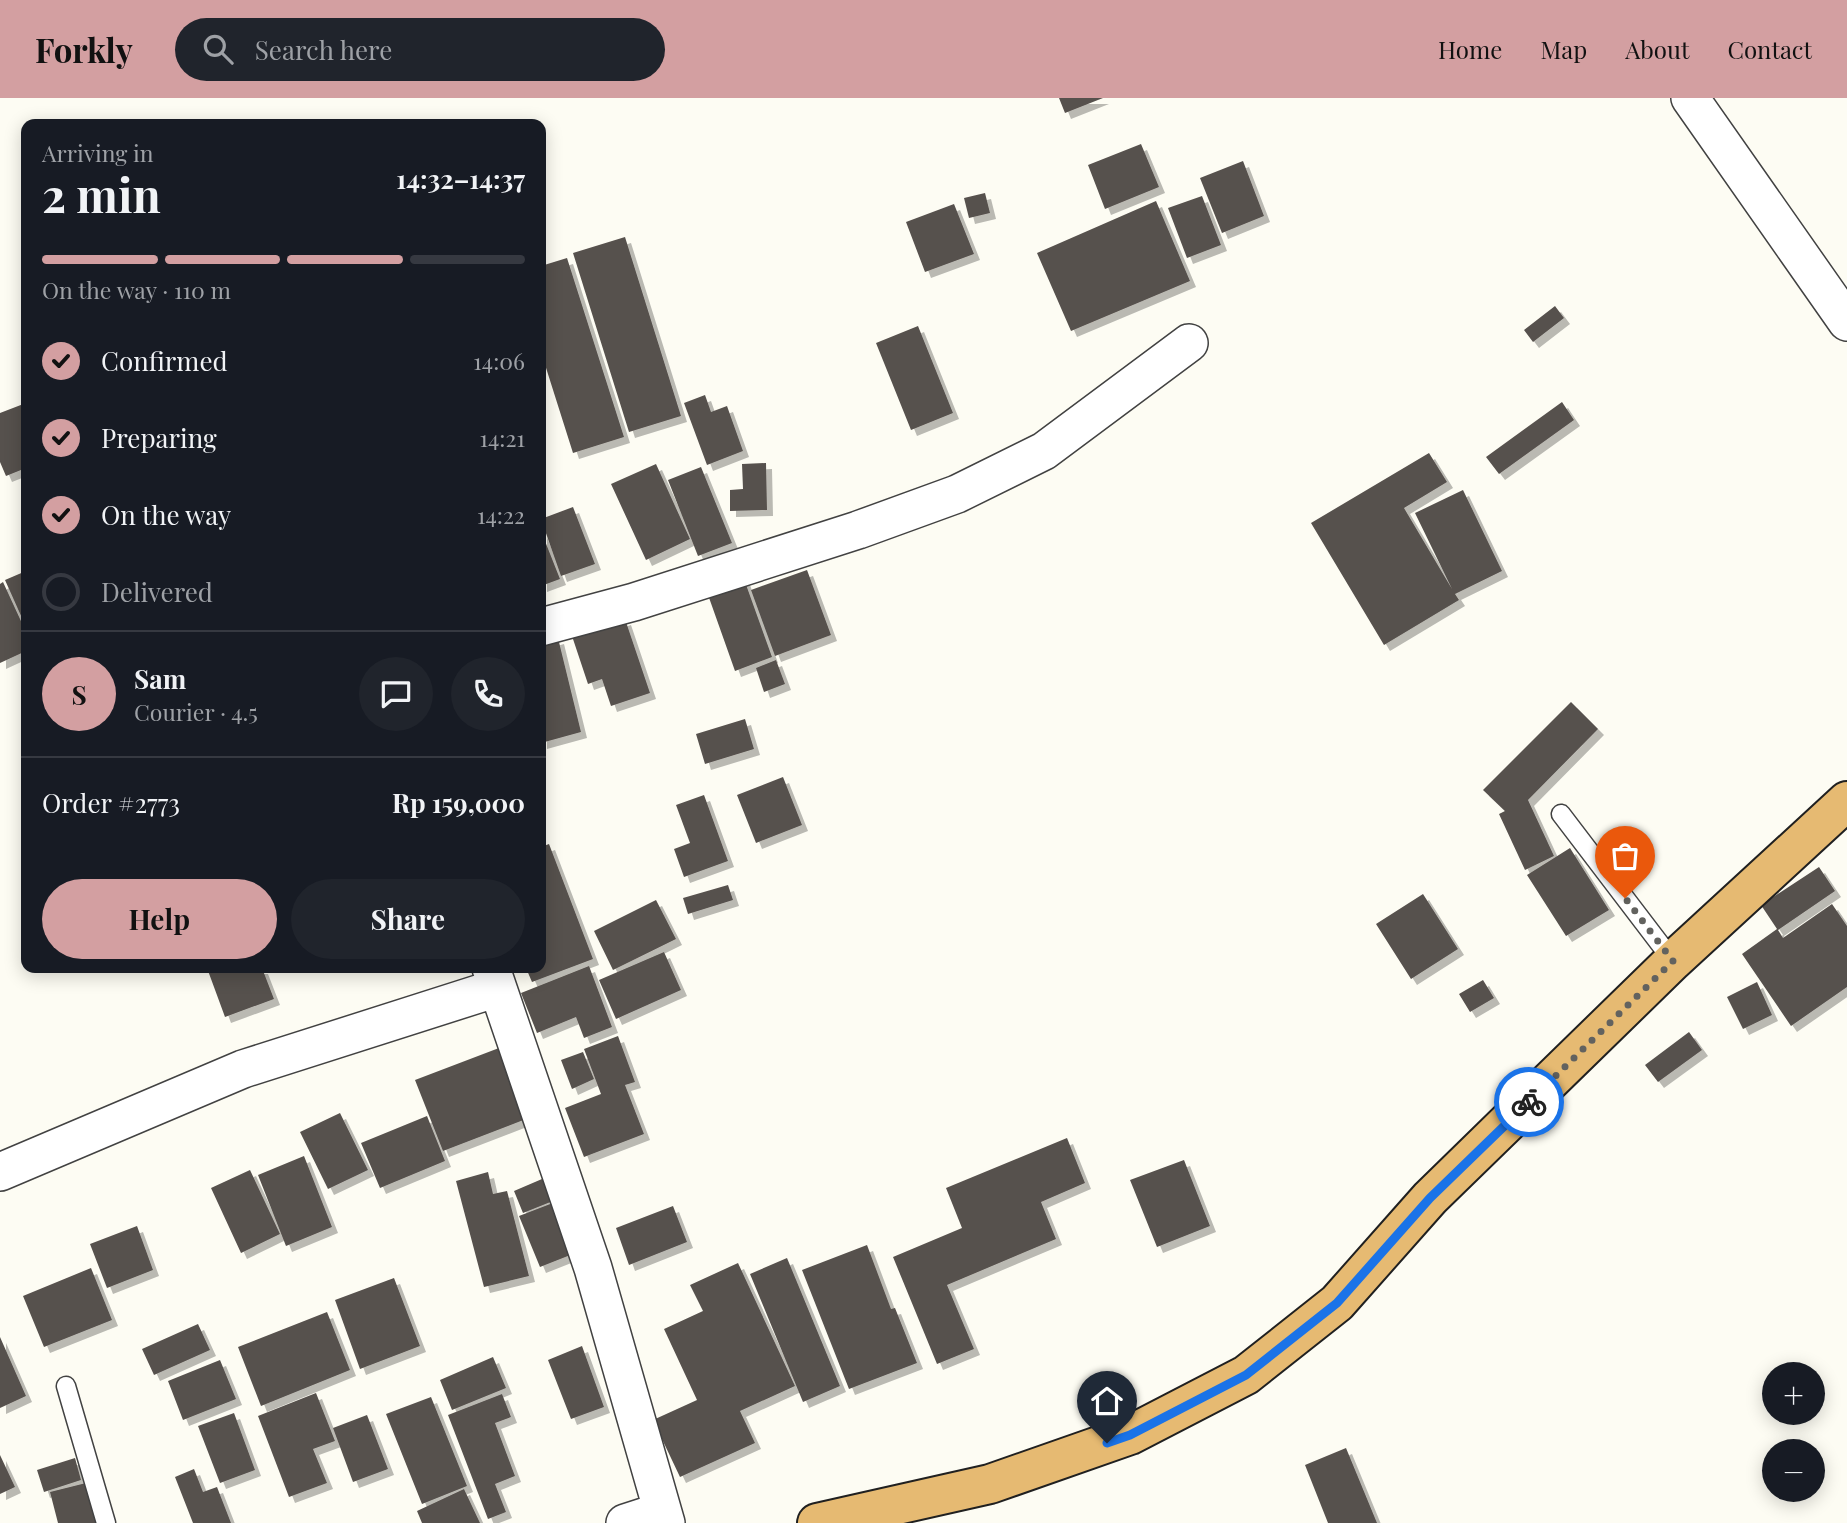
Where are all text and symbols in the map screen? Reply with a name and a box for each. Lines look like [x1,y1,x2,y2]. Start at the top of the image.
search box [175,18,665,81]
text: Forkly [35,27,133,71]
icon: search [199,30,237,68]
text: Search here [255,32,392,67]
text: Home [1438,33,1502,65]
text: Map [1540,33,1587,65]
text: About [1625,33,1689,65]
text: Contact [1727,33,1812,65]
text: Arriving in [42,137,154,168]
text: 14:32–14:37 [396,161,525,196]
text: 2 min [42,163,161,225]
text: On the way · 110 m [42,274,231,305]
icon: check [42,342,80,380]
text: Confirmed [101,343,228,378]
text: 14:06 [473,345,525,376]
icon: check [42,419,80,457]
text: Preparing [101,420,217,455]
text: 14:21 [479,422,525,453]
icon: check [42,496,80,534]
text: On the way [101,497,231,532]
text: 14:22 [477,499,525,530]
text: Delivered [101,574,213,609]
button: chat [359,657,433,731]
button: phone [451,657,525,731]
text: Sam [134,661,186,696]
text: S [71,677,87,712]
text: Courier · 4.5 [134,696,258,727]
text: Order #2773 [42,785,180,820]
text: Rp 159,000 [392,785,525,820]
pin [1595,826,1655,898]
icon: bag [1606,837,1644,875]
button: Help [42,879,277,959]
button: Share [291,879,525,959]
courier [1494,1067,1564,1137]
icon: bike [1510,1083,1548,1121]
map controls [1762,1362,1825,1502]
button: + [1762,1362,1825,1425]
pin [1077,1371,1137,1443]
icon: home [1088,1382,1126,1420]
button: − [1762,1439,1825,1502]

